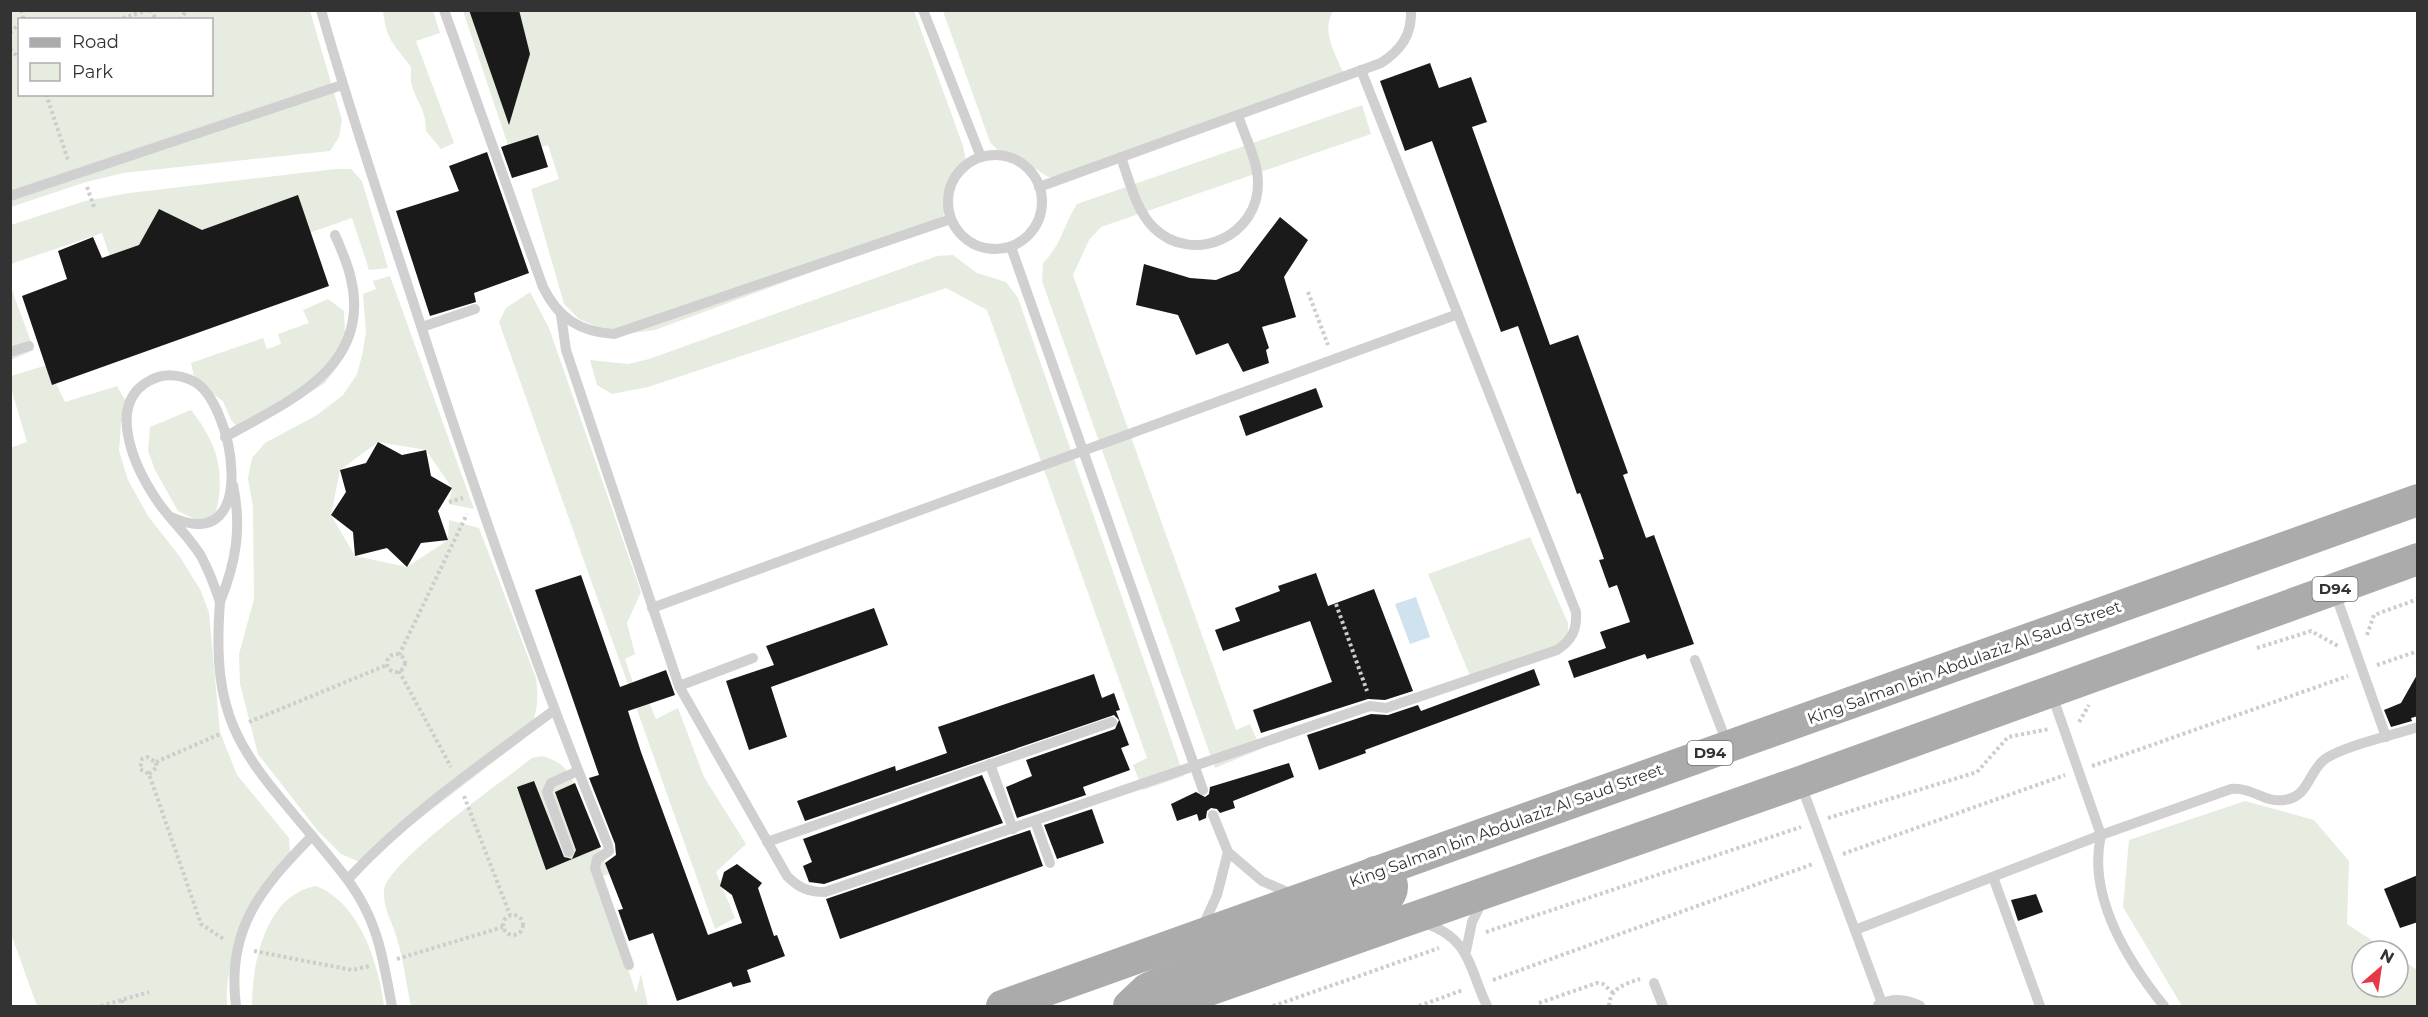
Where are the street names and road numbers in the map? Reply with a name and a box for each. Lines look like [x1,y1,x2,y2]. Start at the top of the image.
road number: D94 [2312,577,2358,601]
street label: King Salman bin Abdulaziz Al Saud Street [1805,596,2124,728]
road number: D94 [1688,741,1732,765]
street label: King Salman bin Abdulaziz Al Saud Street [1347,759,1666,891]

